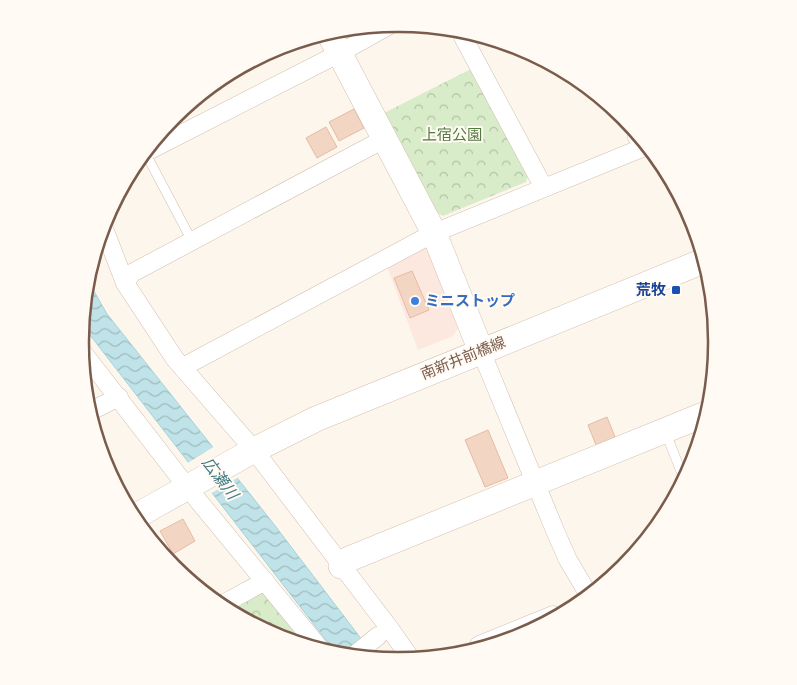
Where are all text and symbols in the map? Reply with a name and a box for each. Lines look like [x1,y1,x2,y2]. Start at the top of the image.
park label: 上宿公園 [422,126,482,144]
place label: 荒牧 [636,281,666,299]
marker: 荒牧 [670,284,682,296]
place label: ミニストップ [425,292,515,310]
marker: ミニストップ [409,295,421,307]
street label: 南新井前橋線 [418,333,508,383]
water label: 広瀬川 [198,453,243,504]

